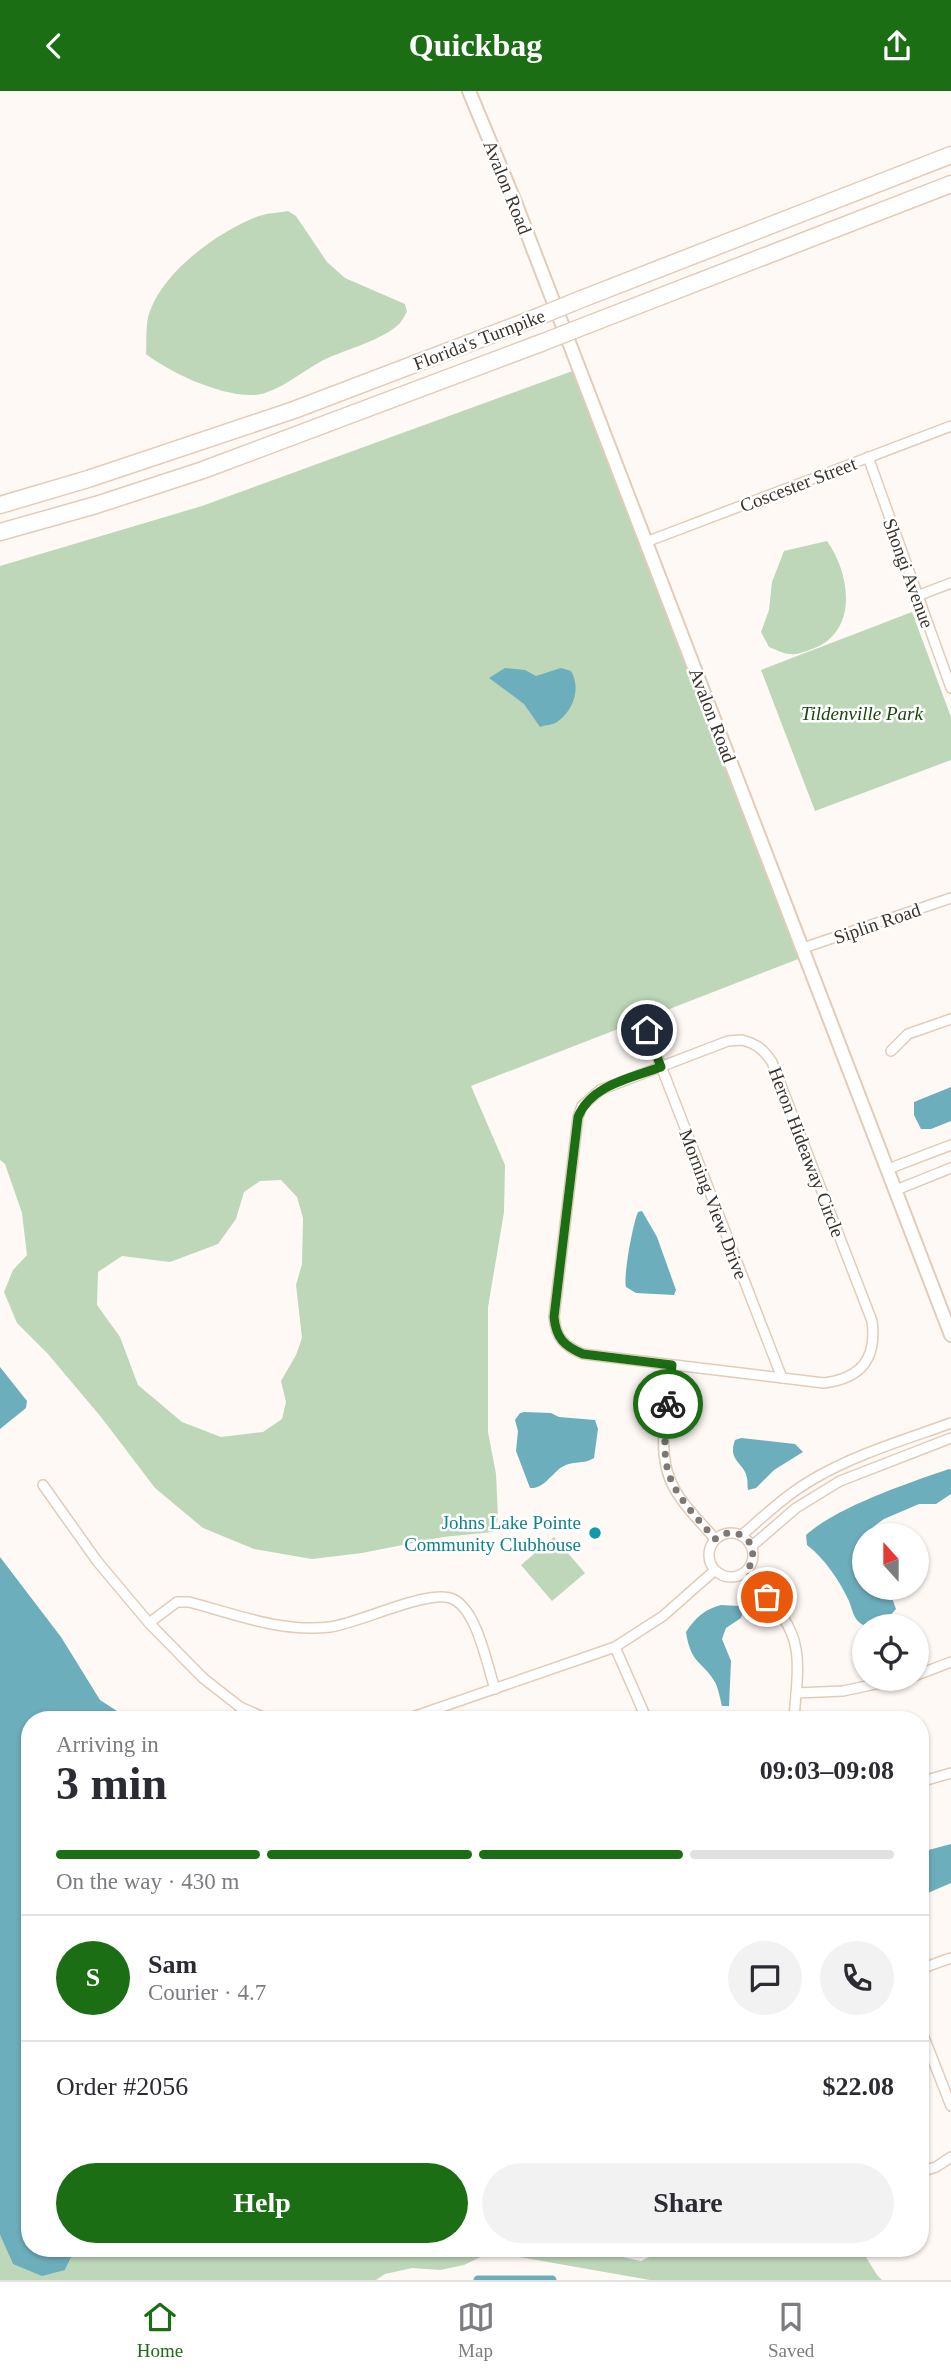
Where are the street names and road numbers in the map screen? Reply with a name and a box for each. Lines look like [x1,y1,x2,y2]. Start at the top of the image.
street label: Avalon Road [479,137,536,238]
street label: Florida's Turnpike [410,305,548,374]
street label: Coscester Street [737,452,860,516]
street label: Shongi Avenue [879,515,938,631]
street label: Avalon Road [685,665,740,766]
street label: Siplin Road [831,899,924,948]
street label: Heron Hideaway Circle [764,1064,849,1240]
street label: Morning View Drive [675,1126,752,1282]

